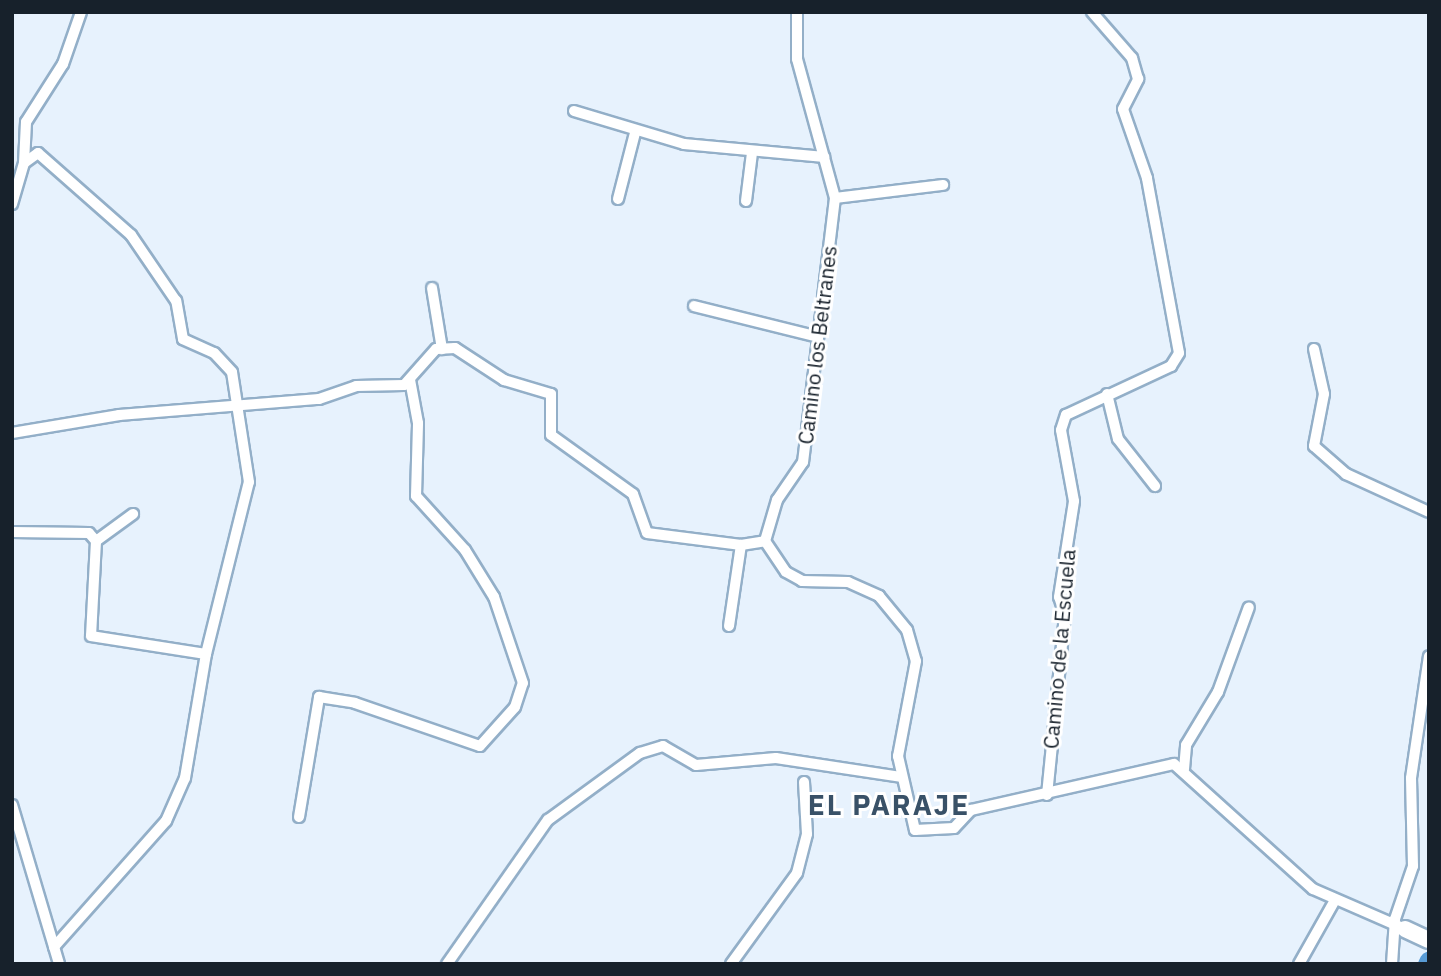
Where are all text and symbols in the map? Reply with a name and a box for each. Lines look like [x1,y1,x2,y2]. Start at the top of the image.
street label: Camino los Beltranes [792,244,842,446]
street label: Camino de la Escuela [1038,548,1080,750]
district label: EL PARAJE [809,788,969,822]

